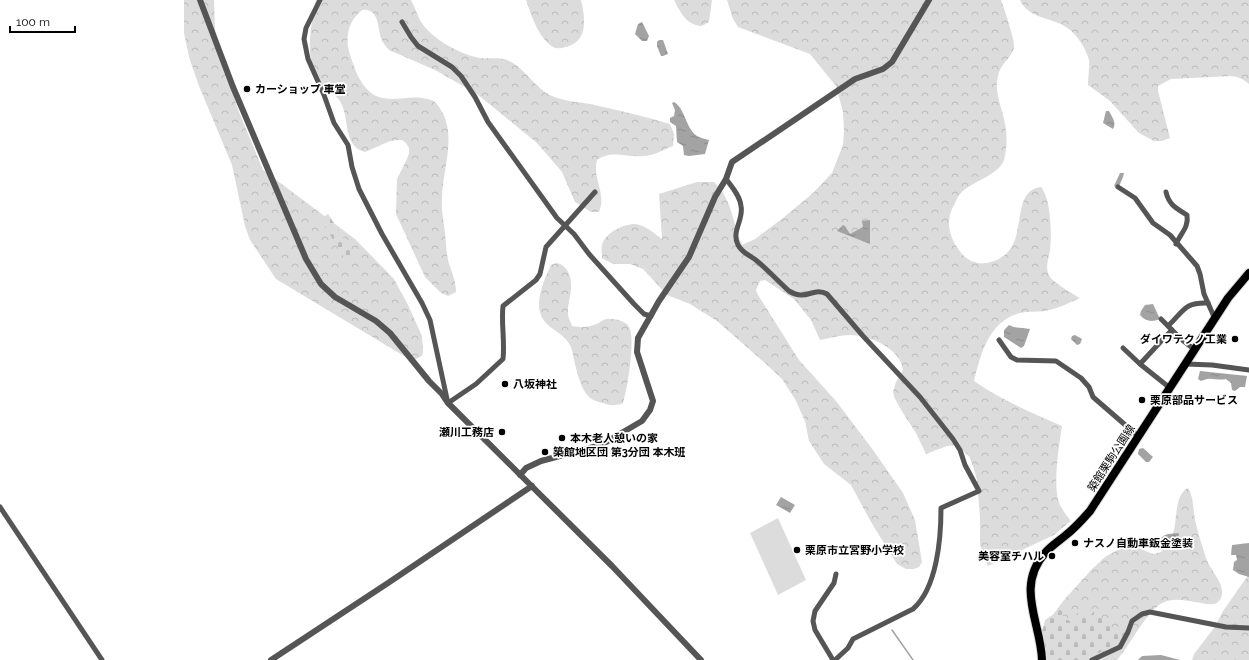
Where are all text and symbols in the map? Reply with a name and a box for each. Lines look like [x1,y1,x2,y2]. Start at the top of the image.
scale bar [10,8,75,34]
text: 100 m [16,15,50,29]
place label: カーショップ 車堂 [255,83,345,96]
marker: カーショップ 車堂 [242,84,252,94]
place label: ダイワテクノ工業 [1140,333,1227,346]
marker: ダイワテクノ工業 [1230,334,1240,344]
place label: 八坂神社 [513,378,557,391]
marker: 八坂神社 [500,379,510,389]
place label: 栗原部品サービス [1150,394,1238,407]
marker: 栗原部品サービス [1137,395,1147,405]
street label: 築館栗駒公園線 [1085,422,1138,494]
place label: 瀬川工務店 [439,426,494,439]
marker: 瀬川工務店 [497,427,507,437]
place label: 本木老人憩いの家 [570,432,658,445]
marker: 本木老人憩いの家 [557,433,567,443]
place label: 築館地区団 第3分団 本木班 [553,446,685,459]
marker: 築館地区団 第3分団 本木班 [540,447,550,457]
place label: ナスノ自動車鈑金塗装 [1083,537,1193,550]
marker: ナスノ自動車鈑金塗装 [1070,538,1080,548]
place label: 栗原市立宮野小学校 [805,544,904,557]
marker: 栗原市立宮野小学校 [792,545,802,555]
place label: 美容室チハル [978,550,1044,563]
marker: 美容室チハル [1047,551,1057,561]

